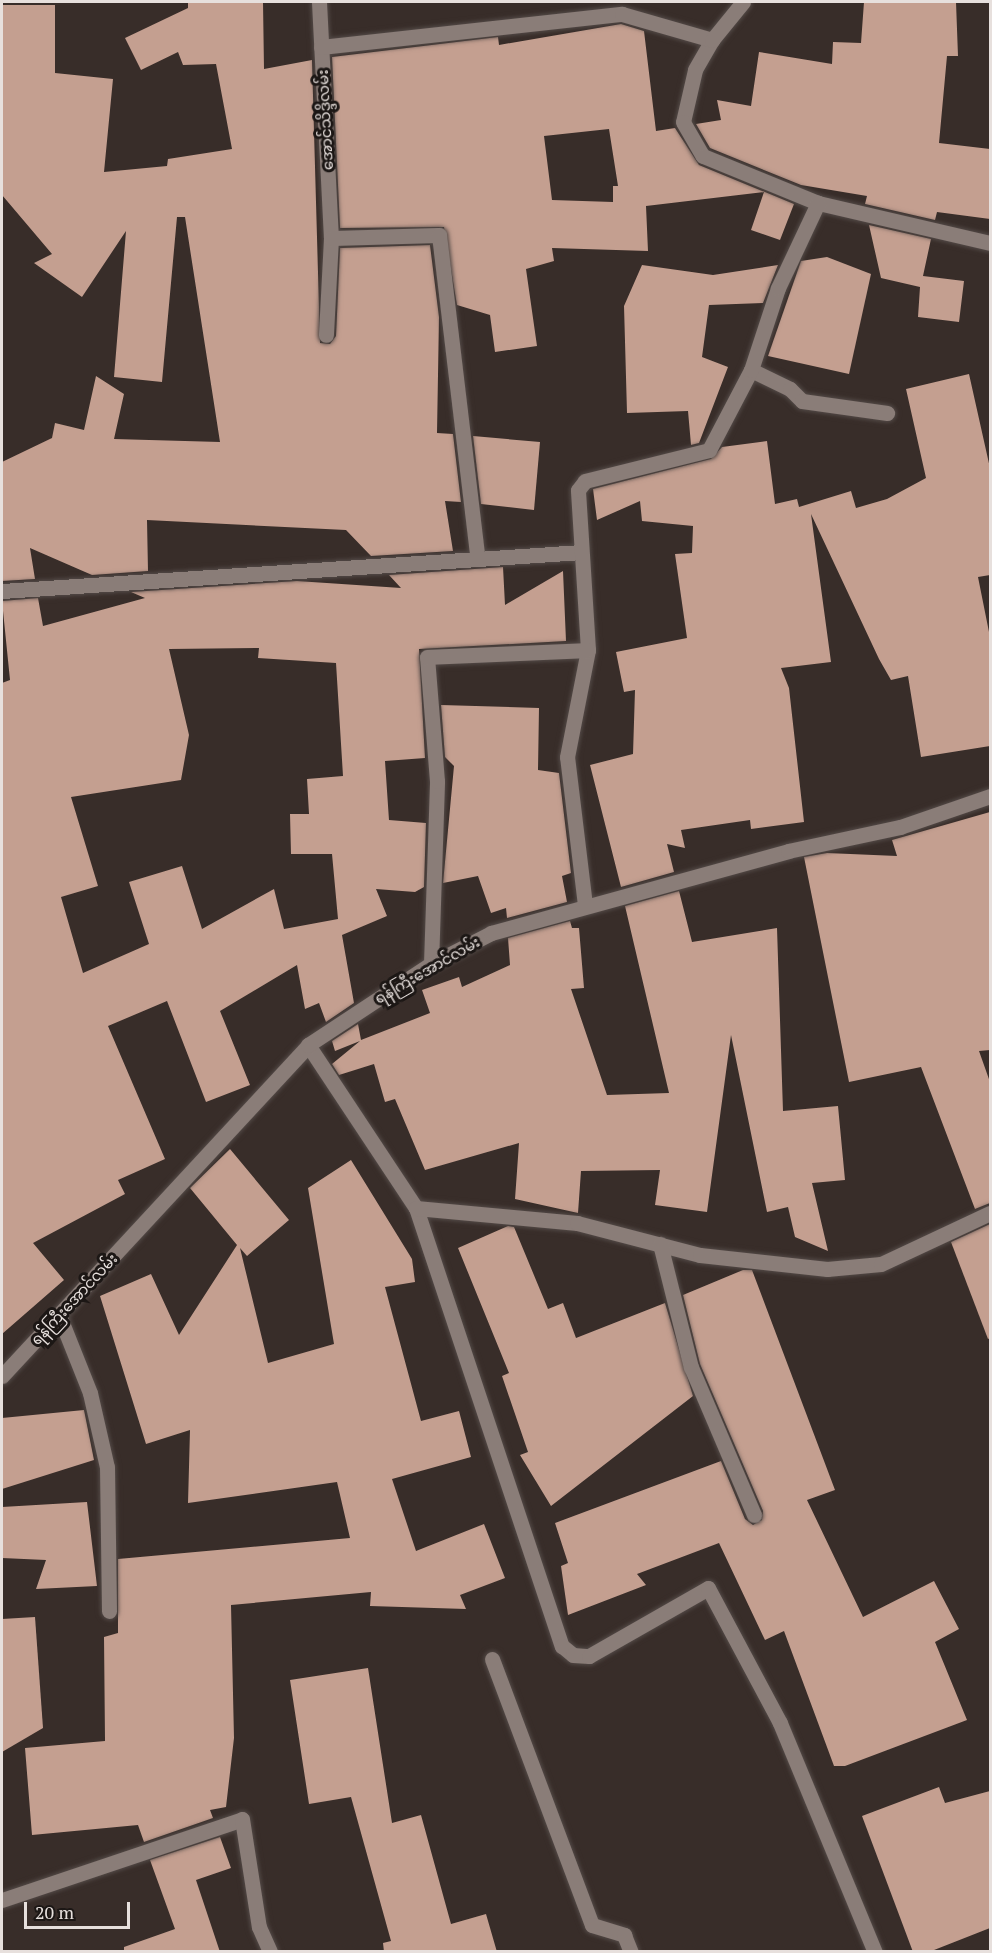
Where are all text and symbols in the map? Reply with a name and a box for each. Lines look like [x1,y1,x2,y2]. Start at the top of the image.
street label: အောင်သိဒ္ဒိလမ်း [313,69,337,171]
street label: ရန်ကြီးအောင်လမ်း [371,933,483,1007]
street label: ရန်ကြီးအောင်လမ်း [27,1250,121,1348]
scale bar [27,1890,134,1928]
text: 20 m [35,1900,74,1924]

